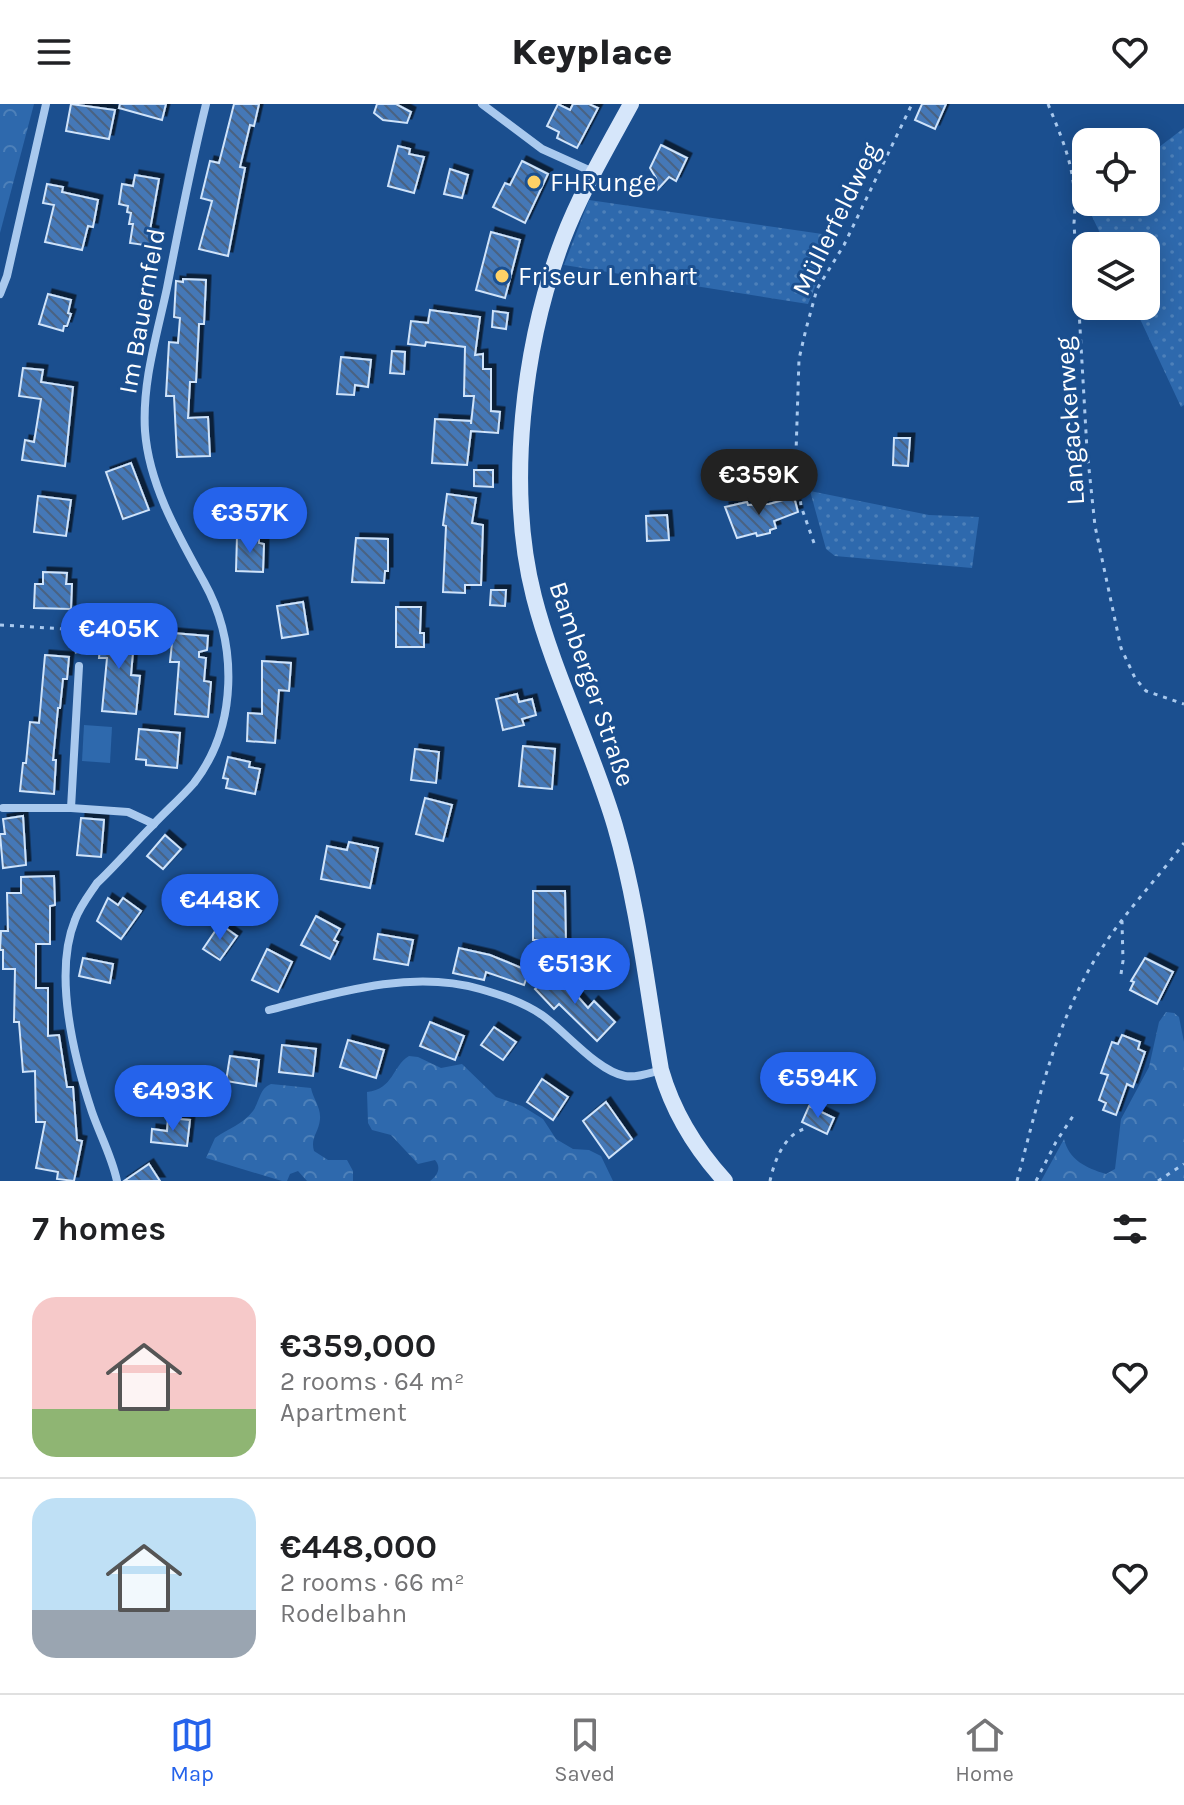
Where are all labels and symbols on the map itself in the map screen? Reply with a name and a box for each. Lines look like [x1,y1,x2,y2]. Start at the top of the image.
street label: Müllerfeldweg [785,137,887,301]
place label: FHRunge [550,167,656,198]
marker: FHRunge [525,173,543,191]
street label: Im Bauernfeld [112,226,172,396]
place label: Friseur Lenhart [518,261,698,292]
marker: Friseur Lenhart [493,267,511,285]
street label: Langackerweg [1049,335,1091,506]
pin: €359K [703,449,815,517]
pin: €357K [194,487,306,555]
street label: Bamberger Straße [542,577,642,791]
pin: €405K [63,603,175,671]
pin: €448K [164,874,276,942]
pin: €513K [519,938,631,1006]
pin: €594K [762,1052,874,1120]
pin: €493K [117,1065,229,1133]

